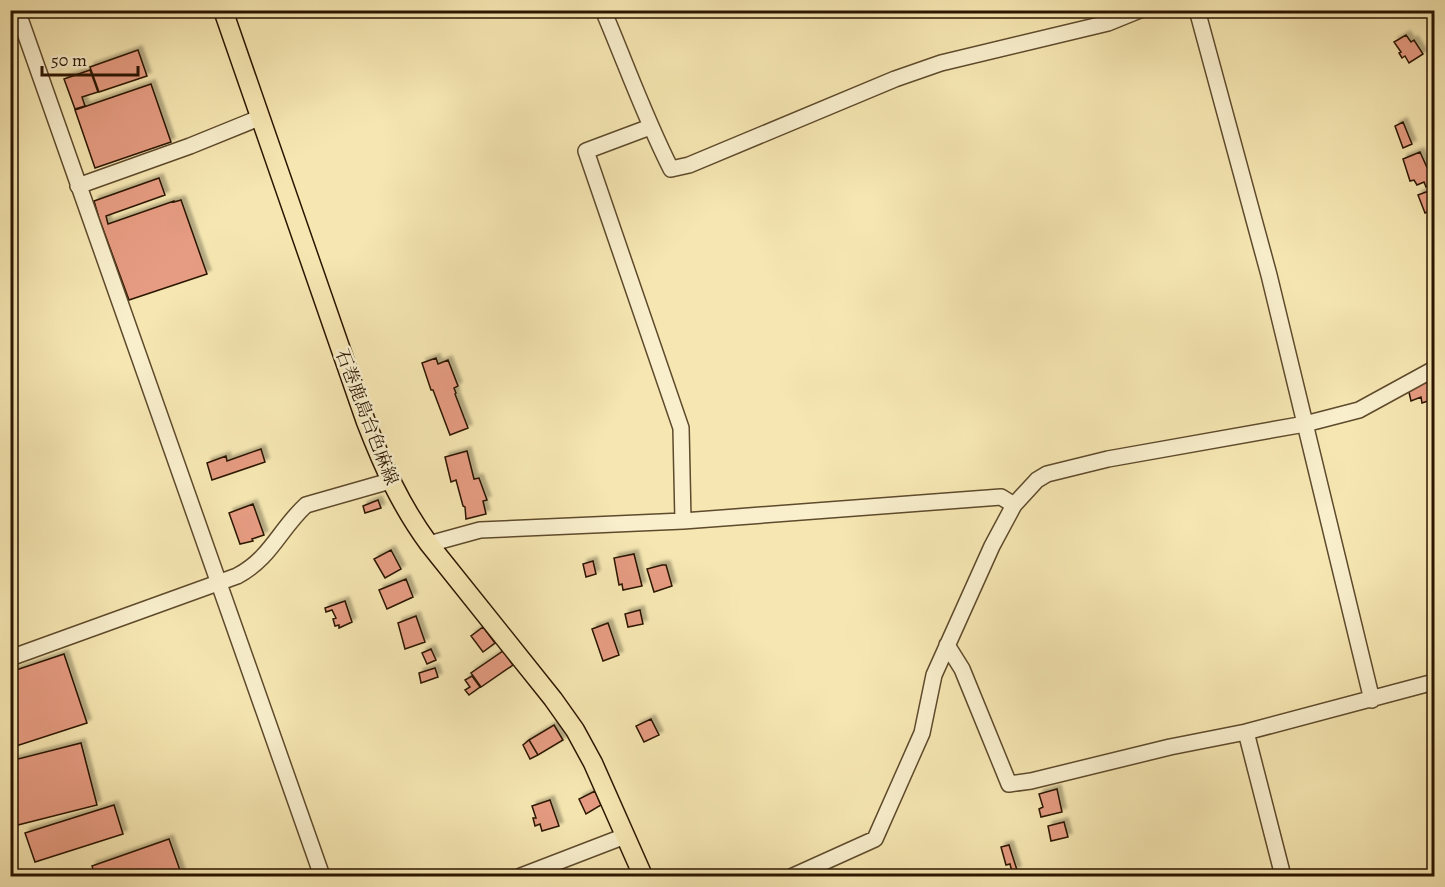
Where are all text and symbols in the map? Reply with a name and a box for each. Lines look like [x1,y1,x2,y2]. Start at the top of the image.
scale bar [42,39,138,77]
text: 50 m [51,48,87,72]
street label: 石巻鹿島台色麻線 [330,345,404,489]

